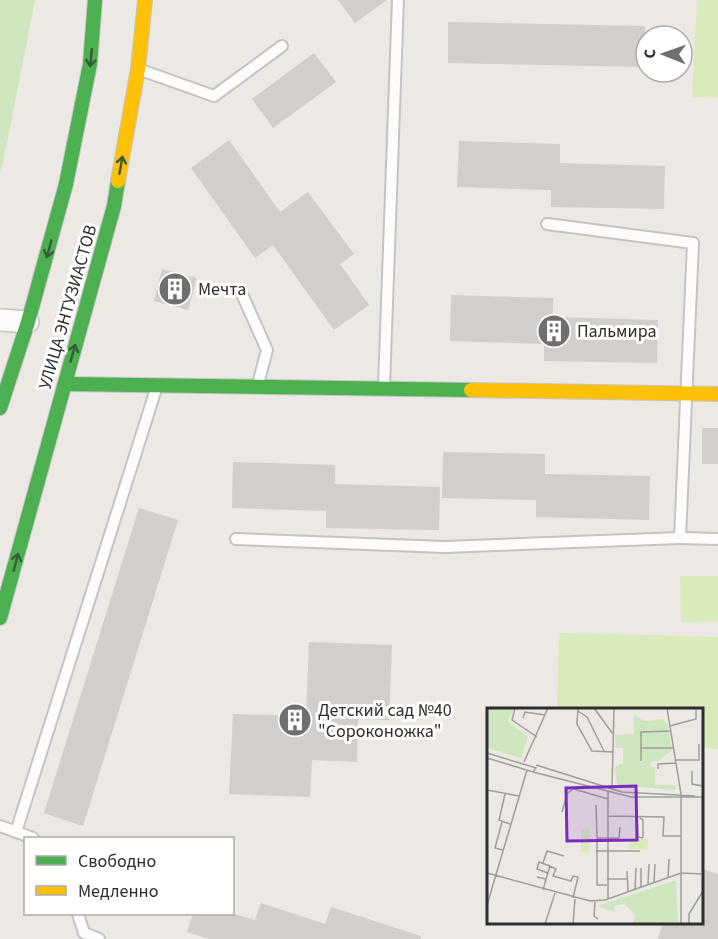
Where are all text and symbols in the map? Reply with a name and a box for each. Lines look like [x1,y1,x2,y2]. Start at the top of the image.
north arrow [634,24,694,84]
one-way arrow [85,48,96,68]
text: С [639,49,661,59]
one-way arrow [116,155,127,175]
street label: УЛИЦА ЭНТУЗИАСТОВ [33,222,103,392]
one-way arrow [42,239,54,258]
building icon: Мечта [157,271,193,307]
place label: Мечта [198,277,246,302]
building icon: Пальмира [536,313,572,349]
place label: Пальмира [577,319,656,344]
one-way arrow [68,344,80,363]
one-way arrow [10,552,22,571]
place label: Детский сад №40 "Сороконожка" [318,698,452,744]
building icon: Детский сад №40 "Сороконожка" [277,702,313,738]
inset map [487,708,703,924]
legend [24,837,234,915]
text: Свободно [78,849,156,874]
text: Медленно [78,879,158,904]

